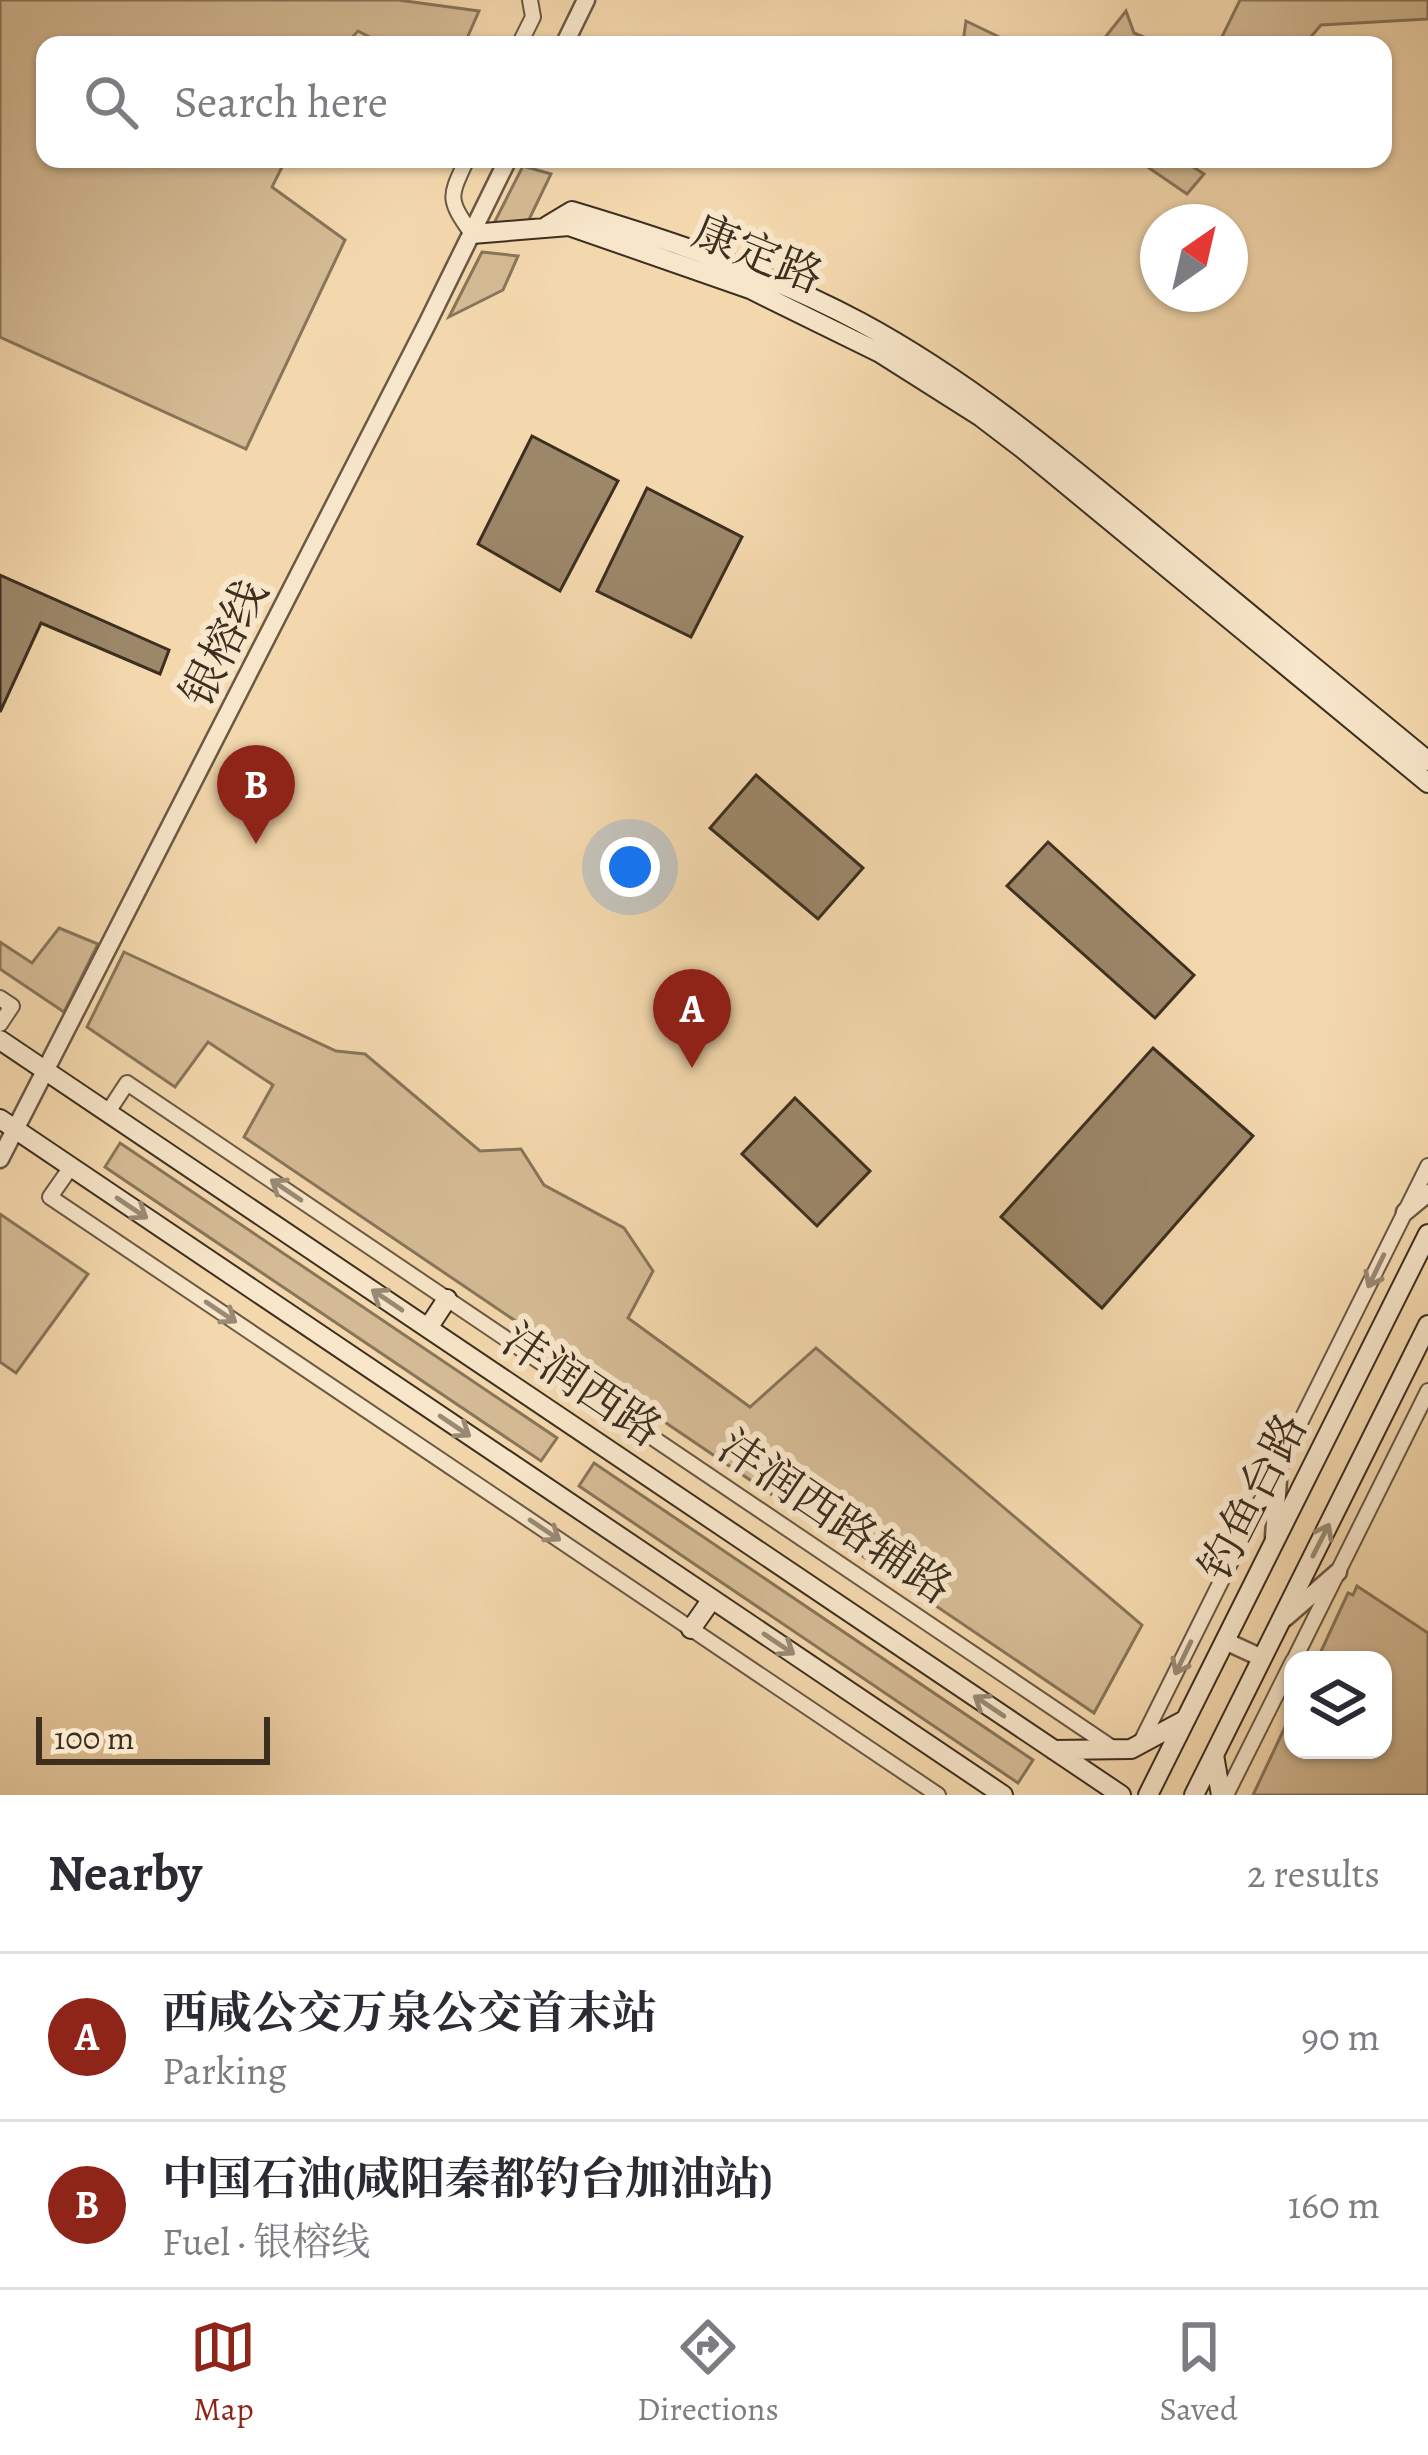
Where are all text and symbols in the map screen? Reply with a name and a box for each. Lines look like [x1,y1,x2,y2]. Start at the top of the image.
search box [36,36,1392,168]
icon: search [78,69,144,135]
text: Search here [174,71,388,133]
street label: 康定路 [684,200,832,308]
north arrow [1140,204,1248,312]
street label: 银榕线 [166,569,282,717]
pin: B [217,745,295,844]
your location [600,837,660,897]
pin: A [653,969,731,1068]
one-way arrow [269,1178,303,1203]
one-way arrow [114,1195,148,1220]
one-way arrow [1363,1253,1386,1288]
one-way arrow [370,1288,404,1313]
one-way arrow [204,1299,238,1324]
street label: 沣润西路 [490,1309,674,1461]
street label: 钓鱼台路 [1185,1403,1321,1591]
one-way arrow [438,1413,472,1438]
street label: 沣润西路辅路 [706,1416,964,1618]
one-way arrow [527,1517,561,1542]
one-way arrow [1311,1523,1333,1559]
one-way arrow [761,1631,795,1656]
one-way arrow [1171,1640,1194,1675]
map controls [1284,1651,1392,1759]
button: layers [1284,1651,1392,1759]
one-way arrow [972,1694,1006,1719]
scale bar [36,1711,270,1764]
text: 100 m [54,1715,134,1760]
text: Nearby [48,1838,202,1908]
text: 2 results [1247,1847,1380,1900]
text: 西咸公交万泉公交首末站 [162,1982,657,2044]
text: A [75,2010,99,2063]
text: 90 m [1301,2010,1380,2063]
text: Parking [162,2044,287,2097]
text: 中国石油(咸阳秦都钓台加油站) [162,2148,773,2210]
text: B [75,2178,99,2231]
text: 160 m [1288,2178,1380,2231]
text: Fuel · 银榕线 [162,2215,370,2268]
tab: Map [190,2314,256,2431]
tab: Directions [637,2314,779,2431]
tab: Saved [1159,2314,1238,2431]

